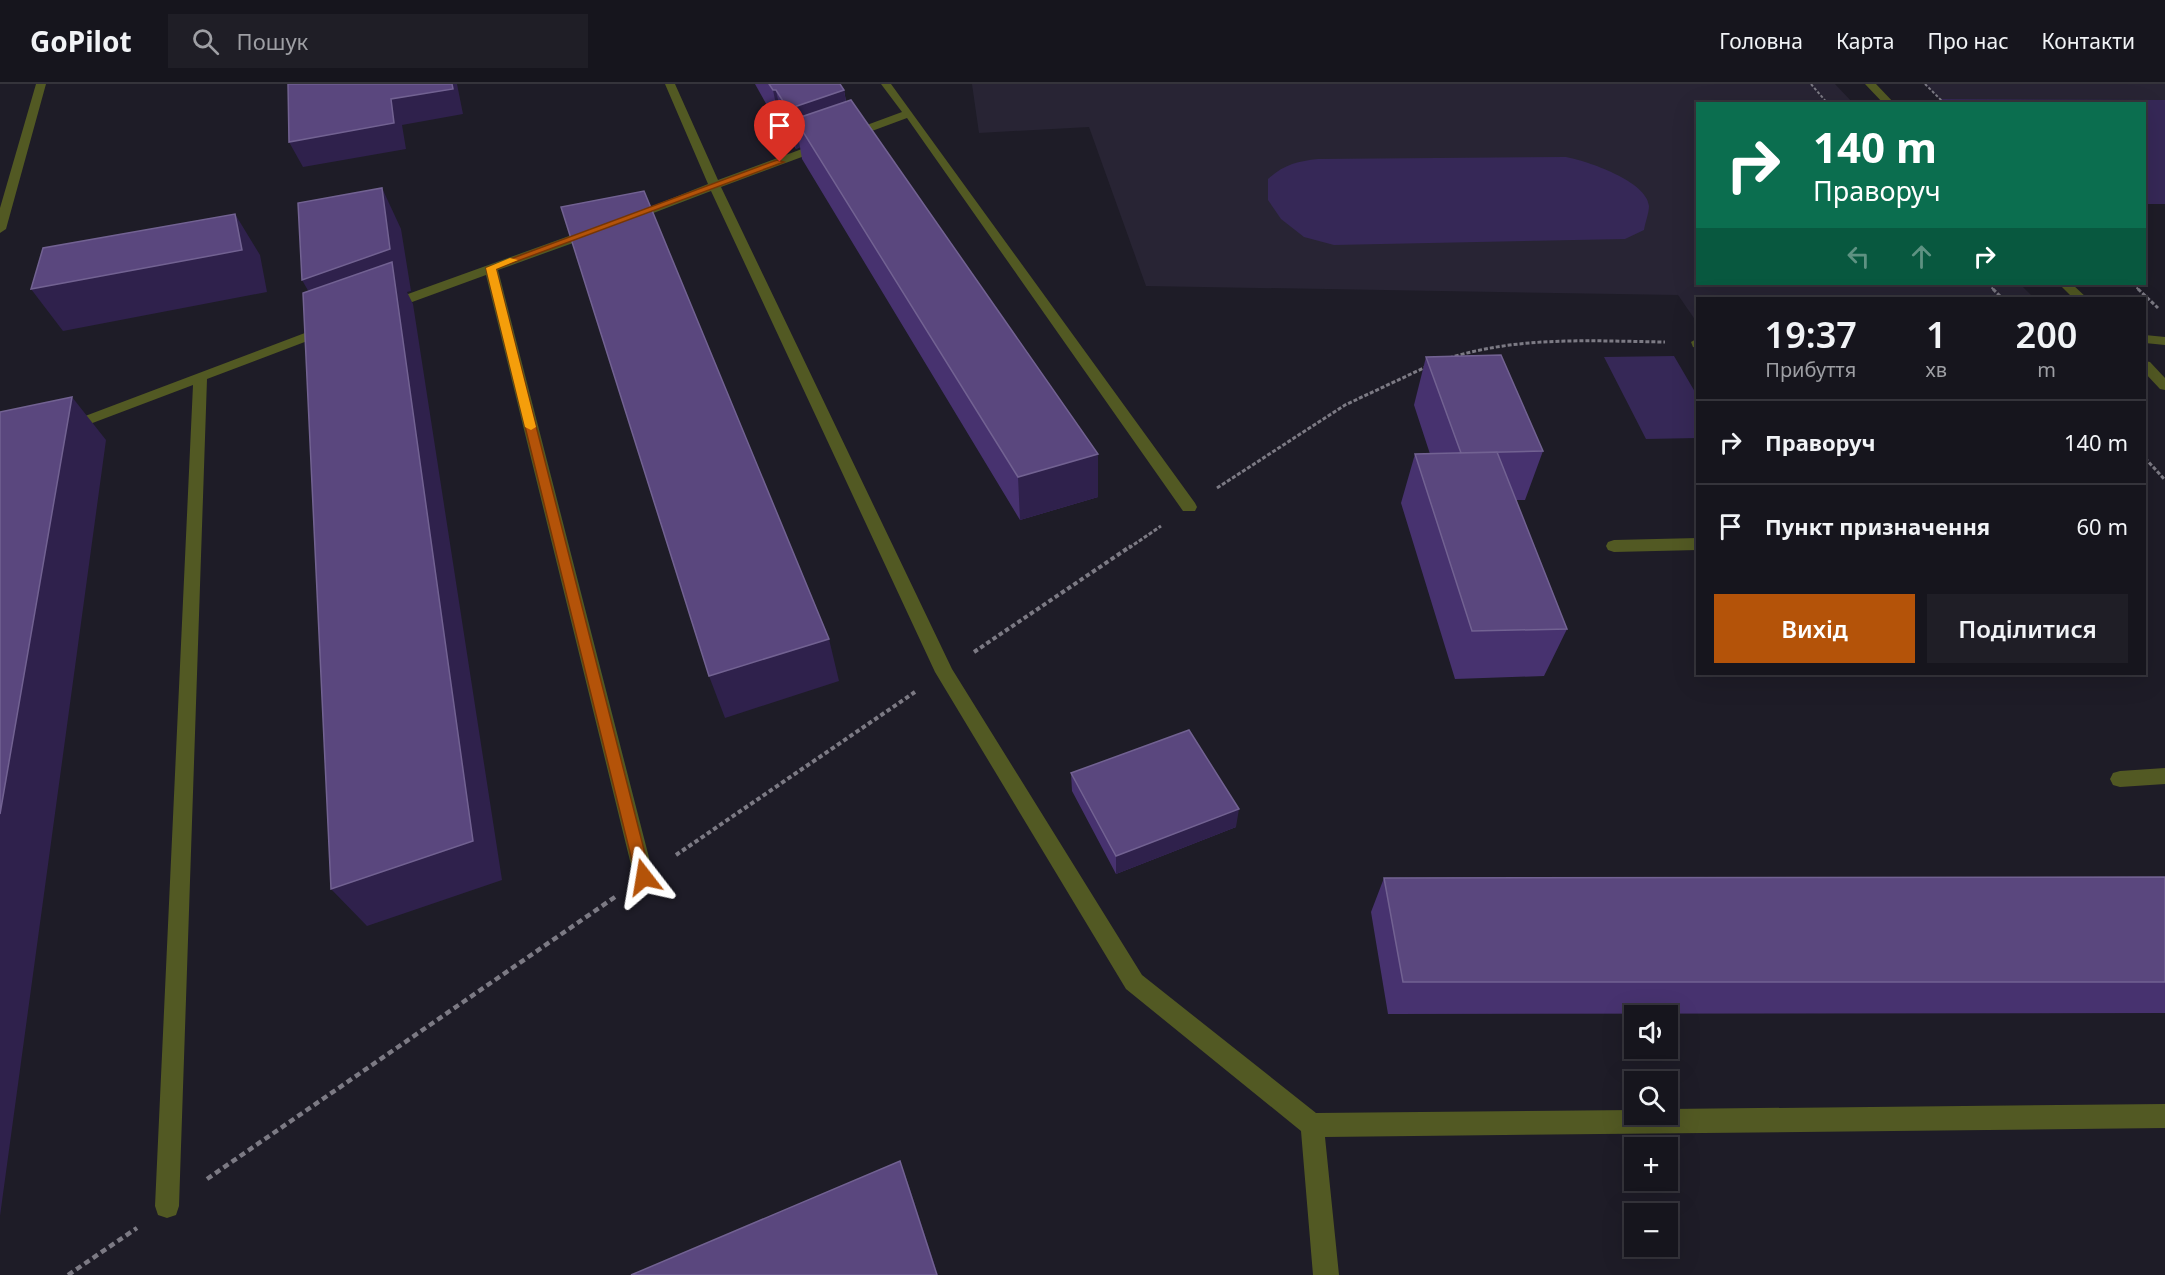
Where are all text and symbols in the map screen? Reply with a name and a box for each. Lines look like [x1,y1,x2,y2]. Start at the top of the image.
search box [168,14,588,68]
text: GoPilot [30,22,132,60]
icon: search [189,25,222,58]
text: Пошук [237,26,308,56]
text: Головна [1719,27,1803,55]
text: Карта [1836,27,1894,55]
text: Про нас [1927,27,2009,55]
text: Контакти [2042,27,2135,55]
pin [754,100,805,162]
icon: arrive [763,109,796,142]
text: 140 m [1813,118,1937,175]
icon: right [1714,126,1792,204]
text: Праворуч [1813,172,1941,209]
icon: left [1842,240,1875,273]
icon: ahead [1905,240,1938,273]
icon: right [1968,240,2001,273]
text: 19:37 [1765,310,1857,359]
text: 1 [1926,310,1947,359]
text: 200 [2016,310,2077,359]
text: Прибуття [1765,356,1856,383]
text: хв [1926,356,1947,383]
text: m [2037,356,2056,383]
icon: right [1714,426,1747,459]
text: Праворуч [1765,427,1876,457]
text: 140 m [2064,427,2128,457]
icon: arrive [1714,510,1747,543]
text: Пункт призначення [1765,511,1990,541]
text: 60 m [2077,511,2128,541]
button: Вихід [1714,594,1915,663]
button: Поділитися [1927,594,2128,663]
position arrow [612,845,676,909]
map controls [1624,1005,1678,1257]
button: sound [1624,1005,1678,1059]
button: search [1624,1071,1678,1125]
button: + [1624,1137,1678,1191]
button: − [1624,1203,1678,1257]

